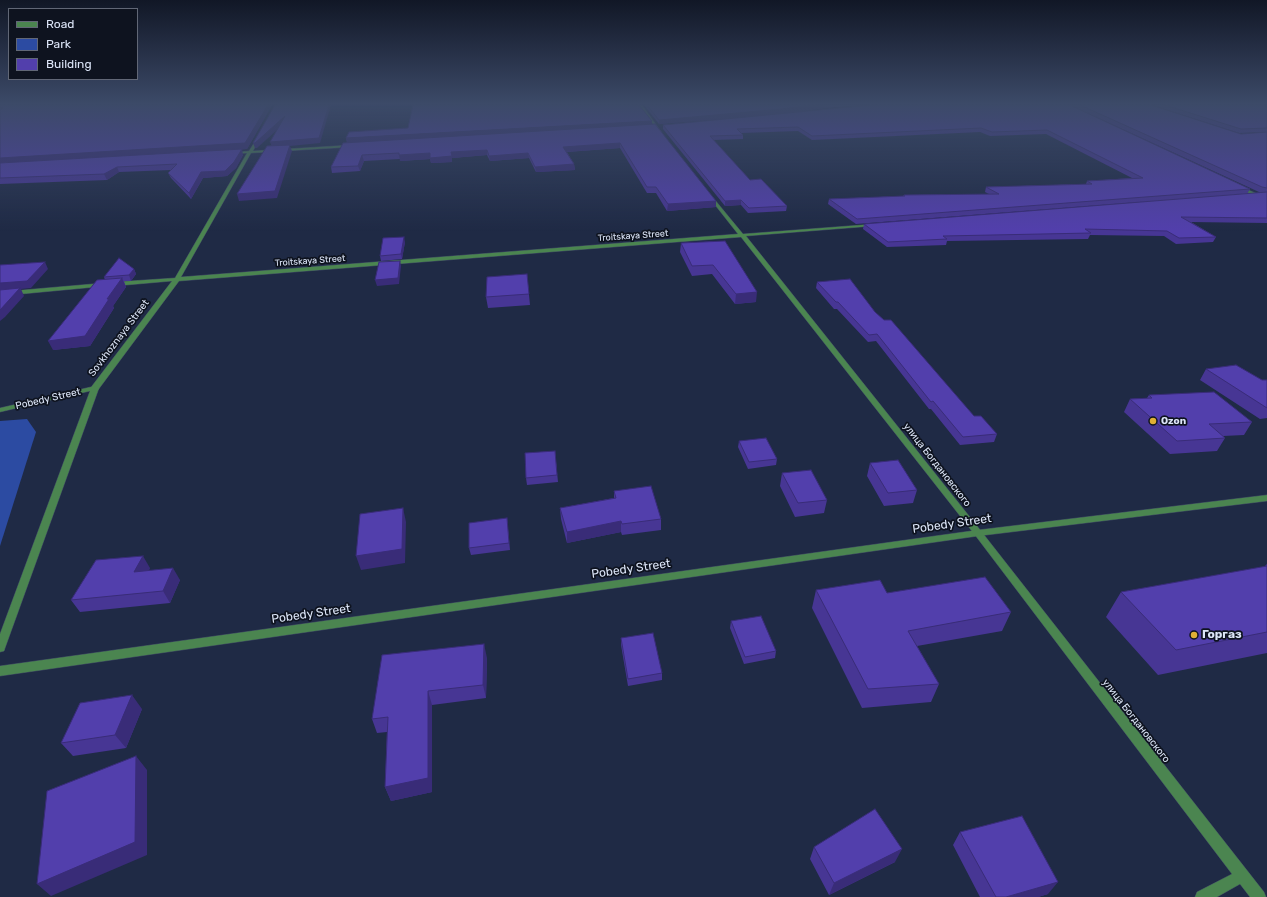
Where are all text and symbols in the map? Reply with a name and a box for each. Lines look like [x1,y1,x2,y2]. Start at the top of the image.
legend [8,8,138,80]
text: Road [46,17,74,31]
text: Park [46,37,71,51]
text: Building [46,57,92,71]
street label: Troitskaya Street [597,228,669,244]
street label: Troitskaya Street [274,253,346,269]
street label: Sovkhoznaya Street [86,297,152,379]
street label: Pobedy Street [14,386,82,412]
place label: Ozon [1161,415,1186,427]
marker: Ozon [1148,416,1158,426]
street label: улица Богдановского [901,421,973,509]
street label: Pobedy Street [912,511,992,537]
street label: Pobedy Street [591,556,671,582]
street label: Pobedy Street [271,601,351,627]
place label: Горгаз [1202,628,1242,642]
marker: Горгаз [1189,630,1199,640]
street label: улица Богдановского [1100,677,1172,765]

